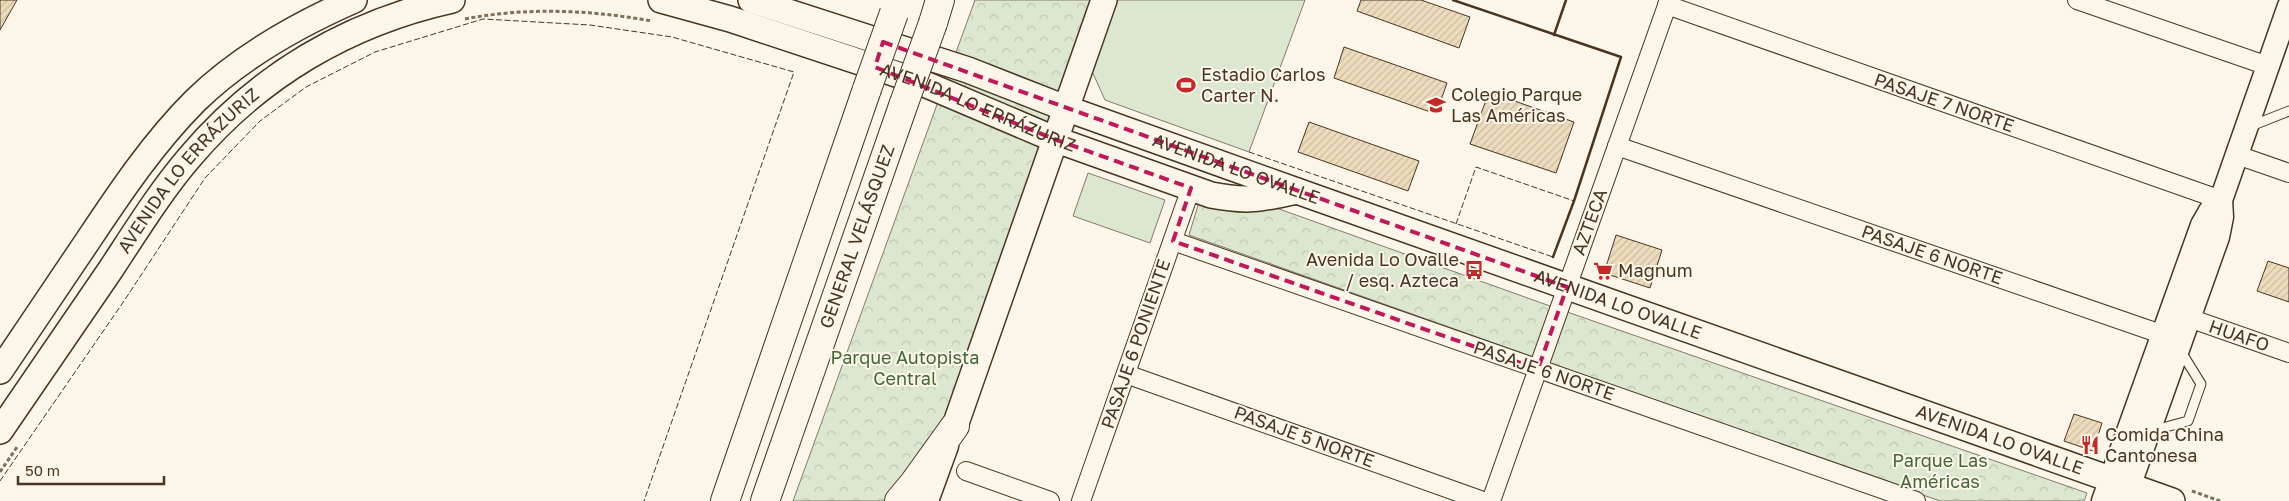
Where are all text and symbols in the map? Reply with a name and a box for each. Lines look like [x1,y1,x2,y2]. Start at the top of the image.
street label: AVENIDA LO ERRÁZURIZ [878,58,1079,156]
place label: Estadio Carlos Carter N. [1201,63,1325,106]
street label: PASAJE 7 NORTE [1871,68,2017,136]
sports icon: Estadio Carlos Carter N. [1175,74,1197,96]
street label: AVENIDA LO ERRÁZURIZ [112,83,263,257]
place label: Colegio Parque Las Américas [1451,83,1582,126]
school or university icon: Colegio Parque Las Américas [1425,94,1447,116]
street label: AVENIDA LO OVALLE [1150,128,1323,208]
street label: GENERAL VELÁSQUEZ [814,142,899,331]
street label: AZTECA [1567,186,1611,258]
street label: PASAJE 6 NORTE [1859,220,2006,289]
place label: Avenida Lo Ovalle / esq. Azteca [1306,248,1459,291]
street label: PASAJE 6 PONIENTE [1096,256,1174,431]
bus stop icon: Avenida Lo Ovalle / esq. Azteca [1463,259,1485,281]
place label: Magnum [1618,259,1693,281]
supermarket icon: Magnum [1592,260,1614,282]
street label: AVENIDA LO OVALLE [1532,264,1705,343]
street label: HUAFO [2206,315,2272,356]
street label: PASAJE 6 NORTE [1471,336,1618,405]
park label: Parque Autopista Central [831,346,979,389]
street label: AVENIDA LO OVALLE [1913,399,2087,479]
street label: PASAJE 5 NORTE [1231,401,1377,472]
place label: Comida China Cantonesa [2105,423,2224,466]
restaurant icon: Comida China Cantonesa [2079,434,2101,456]
park label: Parque Las Américas [1892,449,1988,492]
scale bar [18,454,164,486]
text: 50 m [25,461,60,479]

